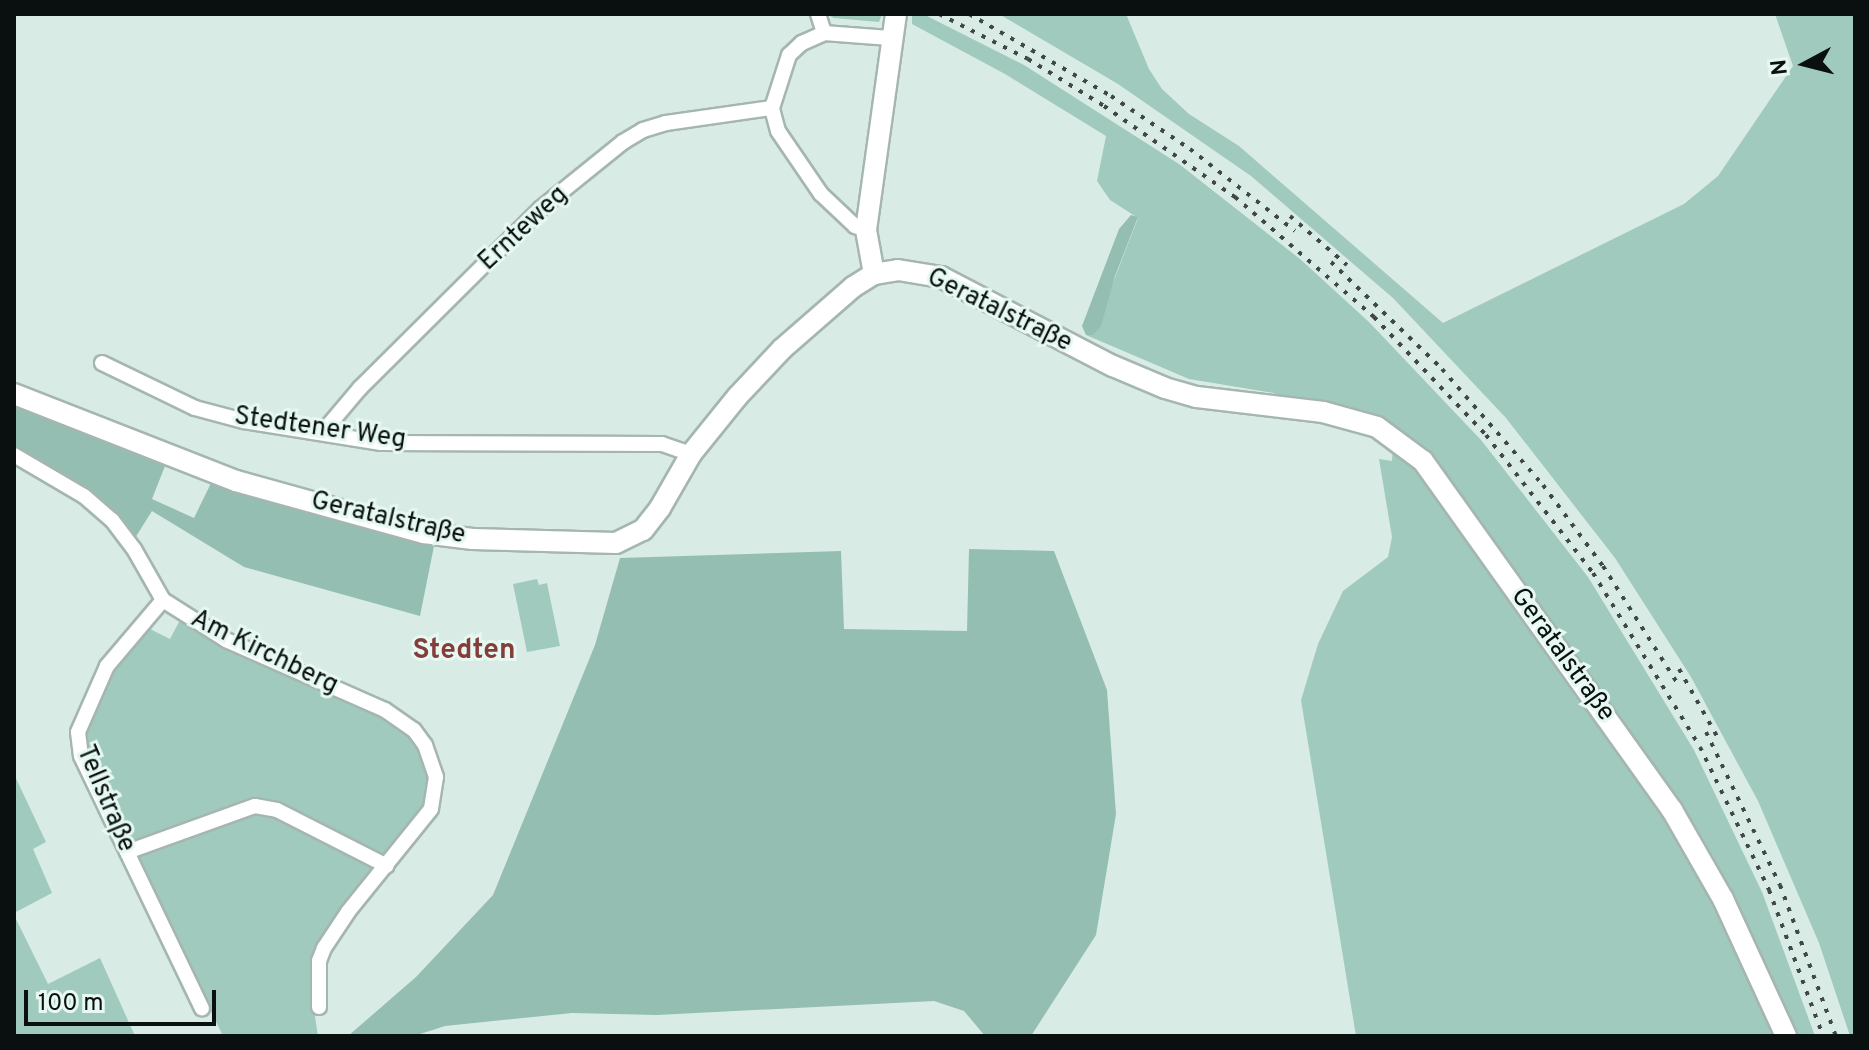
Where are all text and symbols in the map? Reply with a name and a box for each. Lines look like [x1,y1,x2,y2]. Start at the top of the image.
north arrow [1765,24,1845,104]
text: N [1766,58,1795,76]
street label: Ernteweg [473,180,575,278]
street label: Geratalstraße [921,262,1077,360]
street label: Stedtener Weg [232,401,408,457]
street label: Geratalstraße [308,486,468,552]
street label: Geratalstraße [1503,582,1621,728]
street label: Am Kirchberg [185,604,343,702]
district label: Stedten [412,634,516,668]
street label: Tellstraße [69,741,141,857]
scale bar [28,974,220,1024]
text: 100 m [38,989,104,1019]

